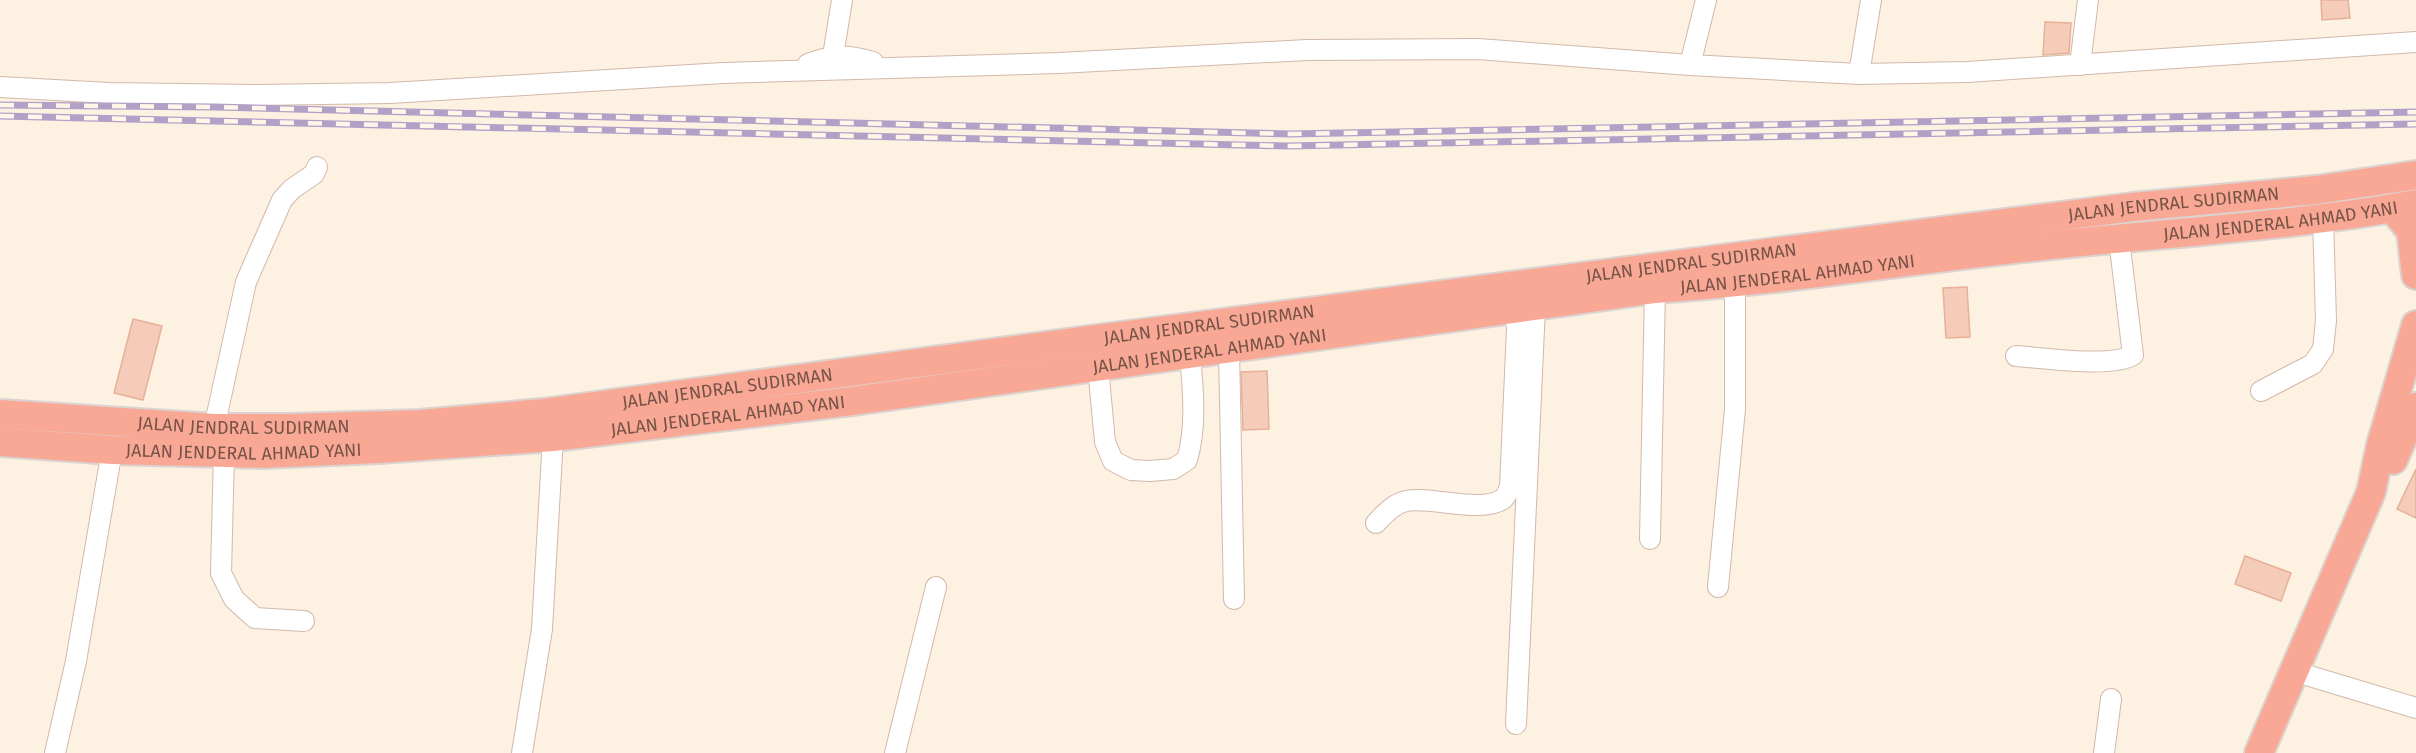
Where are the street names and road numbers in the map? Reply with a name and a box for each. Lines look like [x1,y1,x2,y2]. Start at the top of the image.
street label: JALAN JENDRAL SUDIRMAN [2067,182,2280,226]
street label: JALAN JENDERAL AHMAD YANI [2162,196,2399,245]
street label: JALAN JENDRAL SUDIRMAN [1584,238,1798,287]
street label: JALAN JENDERAL AHMAD YANI [1679,250,1916,298]
street label: JALAN JENDRAL SUDIRMAN [1102,300,1316,349]
street label: JALAN JENDERAL AHMAD YANI [1091,324,1328,378]
street label: JALAN JENDRAL SUDIRMAN [621,363,834,413]
street label: JALAN JENDERAL AHMAD YANI [609,391,846,441]
street label: JALAN JENDRAL SUDIRMAN [137,412,350,439]
street label: JALAN JENDERAL AHMAD YANI [125,439,362,465]

